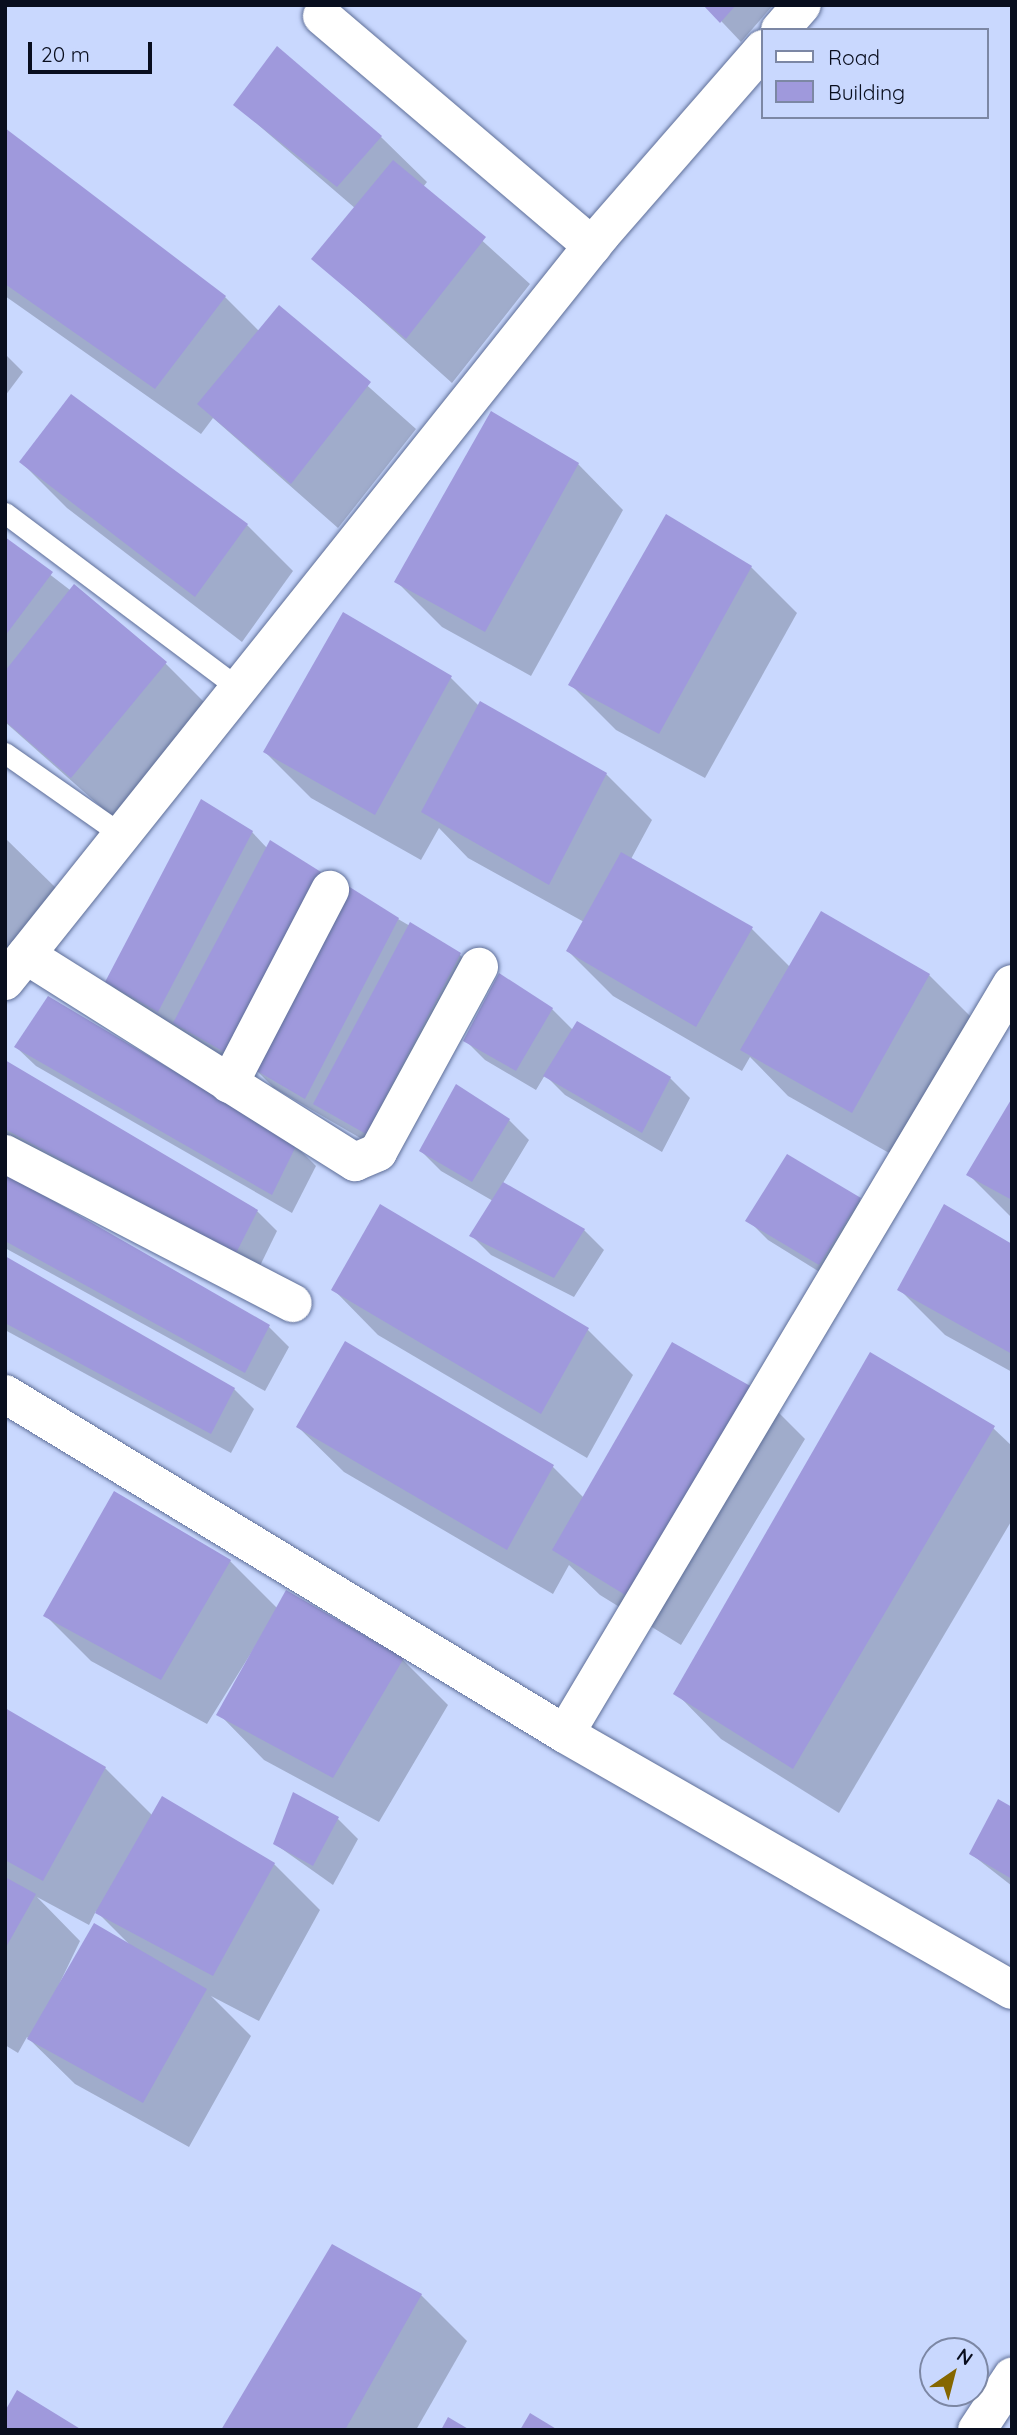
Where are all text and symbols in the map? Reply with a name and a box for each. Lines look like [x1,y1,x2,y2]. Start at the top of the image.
scale bar [32,28,156,72]
legend [762,28,989,119]
text: 20 m [41,41,90,67]
text: Road [828,44,880,70]
text: Building [828,79,905,105]
north arrow [919,2337,989,2407]
text: N [952,2343,978,2370]

